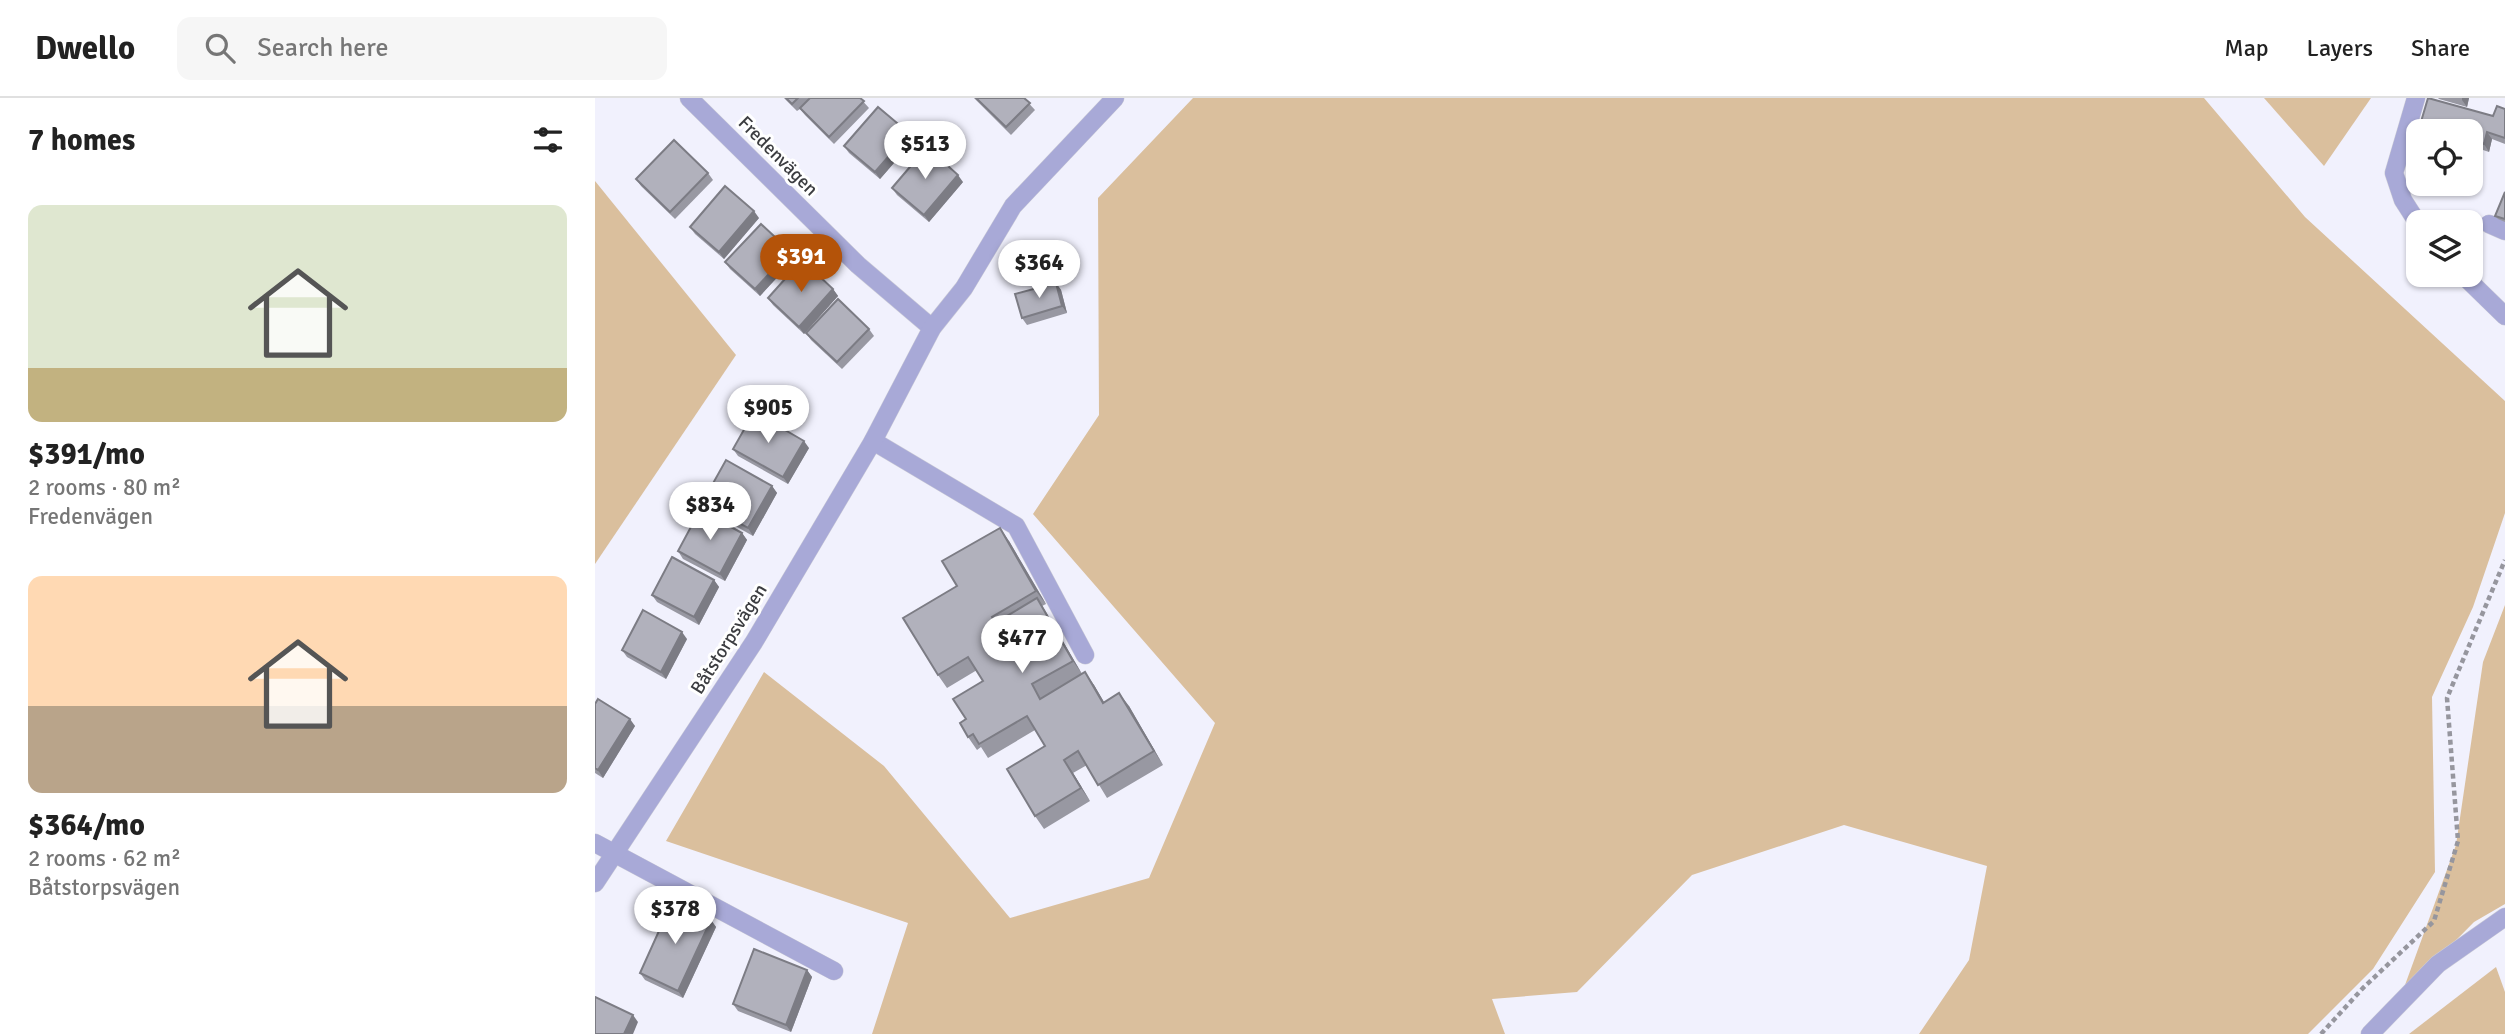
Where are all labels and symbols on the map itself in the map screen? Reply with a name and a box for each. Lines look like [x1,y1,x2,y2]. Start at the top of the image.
street label: Fredenvägen [733,111,823,201]
pin: $513 [884,122,966,181]
pin: $391 [760,234,842,294]
pin: $364 [998,240,1080,300]
pin: $905 [727,386,809,445]
pin: $834 [669,482,751,542]
street label: Båtstorpsvägen [686,579,772,699]
pin: $477 [981,616,1063,675]
pin: $378 [634,886,716,946]

